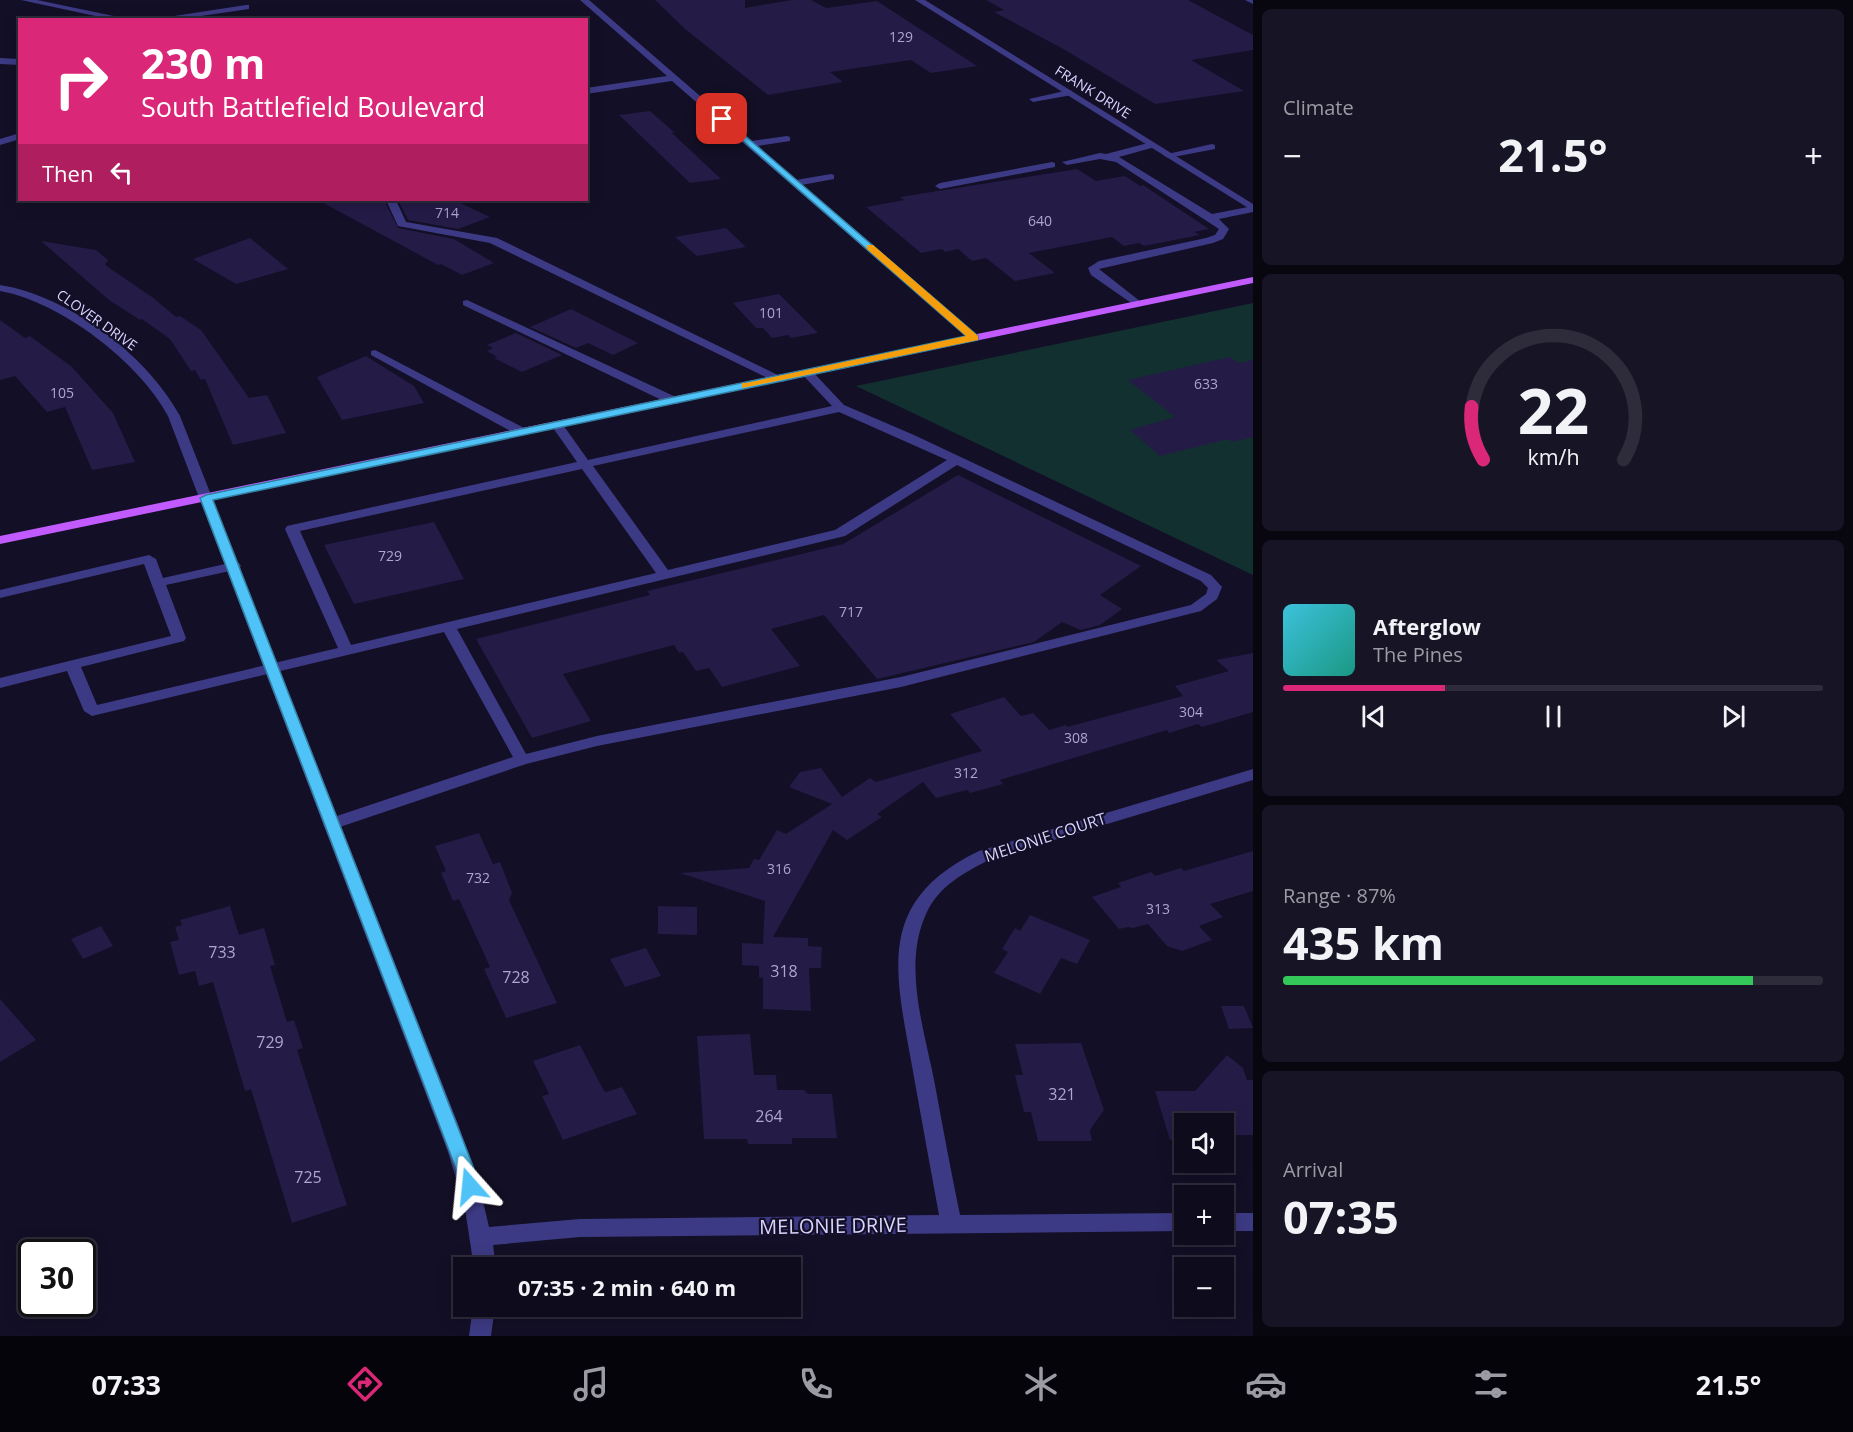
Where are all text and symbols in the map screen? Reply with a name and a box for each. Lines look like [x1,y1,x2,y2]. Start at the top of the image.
house number: 129 [889,27,913,46]
text: 230 m [141,34,265,91]
icon: right [42,42,120,120]
street label: FRANK DRIVE [1052,61,1135,123]
text: South Battlefield Boulevard [141,88,485,125]
pin [696,93,747,144]
text: Climate [1283,94,1354,121]
icon: arrive [705,102,738,135]
text: 21.5° [1498,124,1608,185]
text: − [1283,133,1302,178]
text: + [1804,133,1823,178]
icon: left [105,156,138,189]
text: Then [42,158,93,188]
house number: 714 [435,203,459,222]
house number: 640 [1028,211,1052,230]
street label: CLOVER DRIVE [53,285,141,354]
house number: 101 [759,303,783,322]
text: 22 [1517,367,1589,452]
house number: 633 [1194,374,1218,393]
house number: 105 [50,383,74,402]
text: km/h [1527,442,1579,471]
house number: 729 [378,546,402,565]
house number: 717 [839,602,863,621]
text: Afterglow [1373,611,1481,641]
text: The Pines [1373,641,1463,668]
icon: previous [1357,700,1390,733]
icon: pause [1537,700,1570,733]
icon: next [1717,700,1750,733]
house number: 304 [1179,702,1203,721]
house number: 308 [1064,728,1088,747]
house number: 312 [954,763,978,782]
street label: MELONIE COURT [981,807,1109,867]
house number: 316 [767,859,791,878]
house number: 732 [466,868,490,887]
text: Range · 87% [1283,882,1396,909]
house number: 313 [1146,899,1170,918]
text: 435 km [1283,912,1444,973]
house number: 733 [208,941,236,963]
house number: 318 [770,960,798,982]
house number: 728 [502,966,530,988]
house number: 729 [256,1031,284,1053]
house number: 321 [1048,1083,1076,1105]
house number: 264 [755,1105,783,1127]
map controls [1174,1113,1234,1317]
button: sound [1174,1113,1234,1173]
position arrow [438,1154,502,1218]
text: Arrival [1283,1156,1343,1183]
house number: 725 [294,1166,322,1188]
button: + [1174,1185,1234,1245]
text: 07:35 [1283,1186,1399,1247]
street label: MELONIE DRIVE [759,1211,907,1240]
speed limit sign: 30 [18,1239,96,1317]
button: − [1174,1257,1234,1317]
text: 07:35 · 2 min · 640 m [518,1272,736,1302]
icon: directions [344,1363,386,1405]
icon: music [570,1363,612,1405]
icon: phone [795,1363,837,1405]
icon: climate [1020,1363,1062,1405]
icon: car [1245,1363,1287,1405]
icon: filters [1470,1363,1512,1405]
text: 07:33 [92,1366,161,1403]
text: 21.5° [1696,1366,1761,1403]

